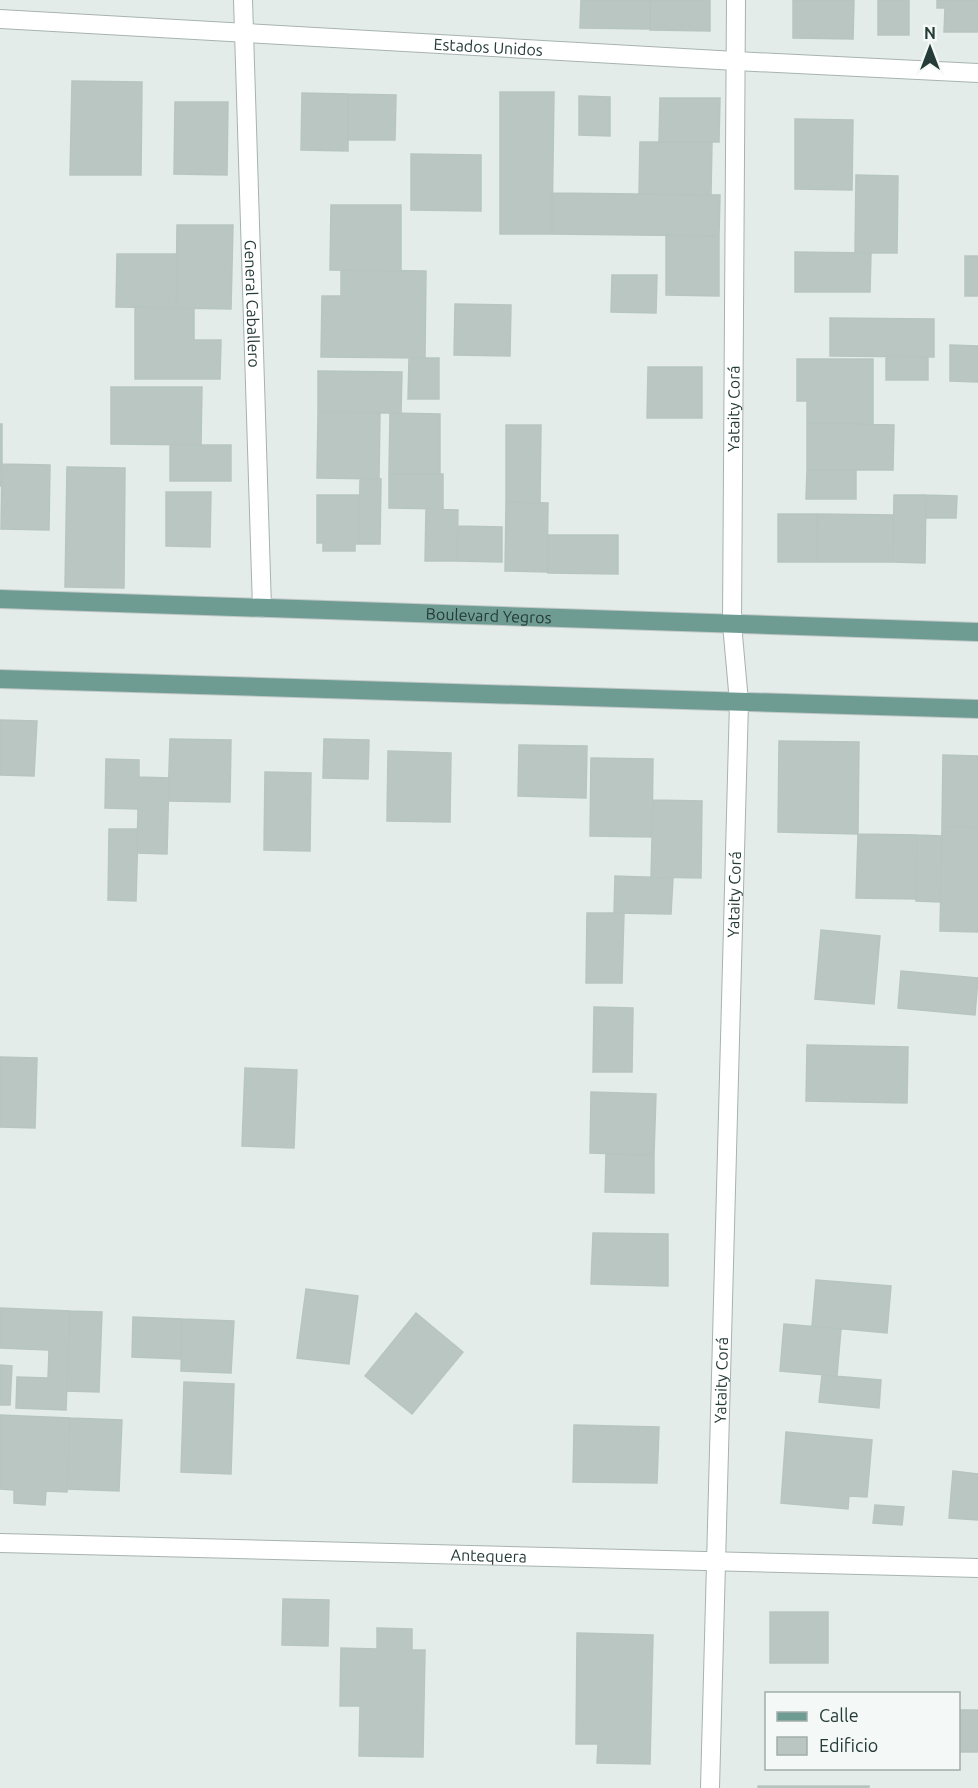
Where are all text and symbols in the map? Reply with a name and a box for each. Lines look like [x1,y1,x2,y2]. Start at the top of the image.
north arrow [900,18,960,78]
text: N [924,24,936,42]
street label: Estados Unidos [433,35,543,59]
street label: General Caballero [242,240,263,368]
street label: Yataity Corá [724,365,743,452]
street label: Boulevard Yegros [426,604,552,627]
street label: Yataity Corá [724,851,744,938]
street label: Yataity Corá [711,1337,731,1424]
street label: Antequera [450,1546,527,1565]
legend [765,1692,960,1770]
text: Calle [819,1705,859,1725]
text: Edificio [819,1735,878,1755]

